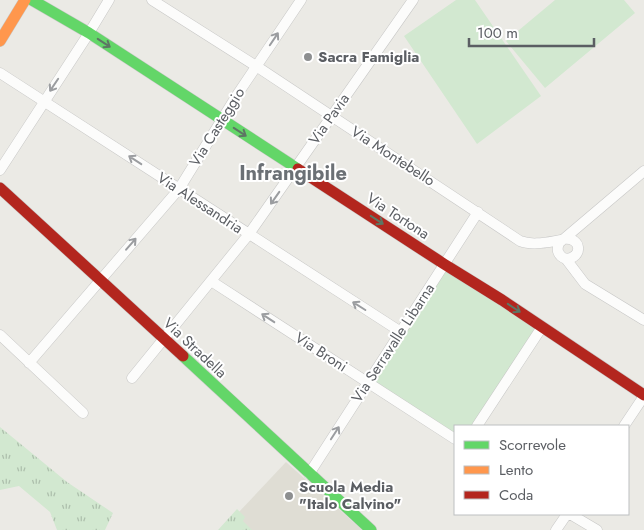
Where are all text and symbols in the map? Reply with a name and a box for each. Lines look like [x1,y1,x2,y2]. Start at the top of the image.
scale bar [469,15,594,47]
text: 100 m [477,22,518,44]
one-way arrow [270,33,280,47]
one-way arrow [97,38,111,49]
place label: Sacra Famiglia [318,46,419,68]
marker: Sacra Famiglia [302,51,314,63]
one-way arrow [49,78,59,92]
street label: Via Casteggio [184,83,250,171]
street label: Via Pavia [303,89,355,149]
street label: Via Montebello [347,121,439,191]
one-way arrow [233,127,247,137]
one-way arrow [128,155,142,166]
district label: Infrangibile [239,159,347,188]
street label: Via Alessandria [153,167,247,239]
street label: Via Tortona [362,187,434,245]
one-way arrow [270,191,280,205]
one-way arrow [369,215,383,225]
one-way arrow [126,237,137,250]
street label: Via Serravalle Libarna [346,279,440,407]
one-way arrow [353,301,367,311]
one-way arrow [506,303,520,313]
street label: Via Stradella [158,313,232,383]
one-way arrow [262,313,276,323]
street label: Via Broni [290,327,352,377]
legend [454,425,629,515]
one-way arrow [330,426,341,440]
text: Scorrevole [499,434,566,456]
text: Lento [499,459,533,481]
place label: Scuola Media "Italo Calvino" [299,476,402,515]
text: Coda [499,484,533,506]
marker: Scuola Media "Italo Calvino" [283,490,295,502]

